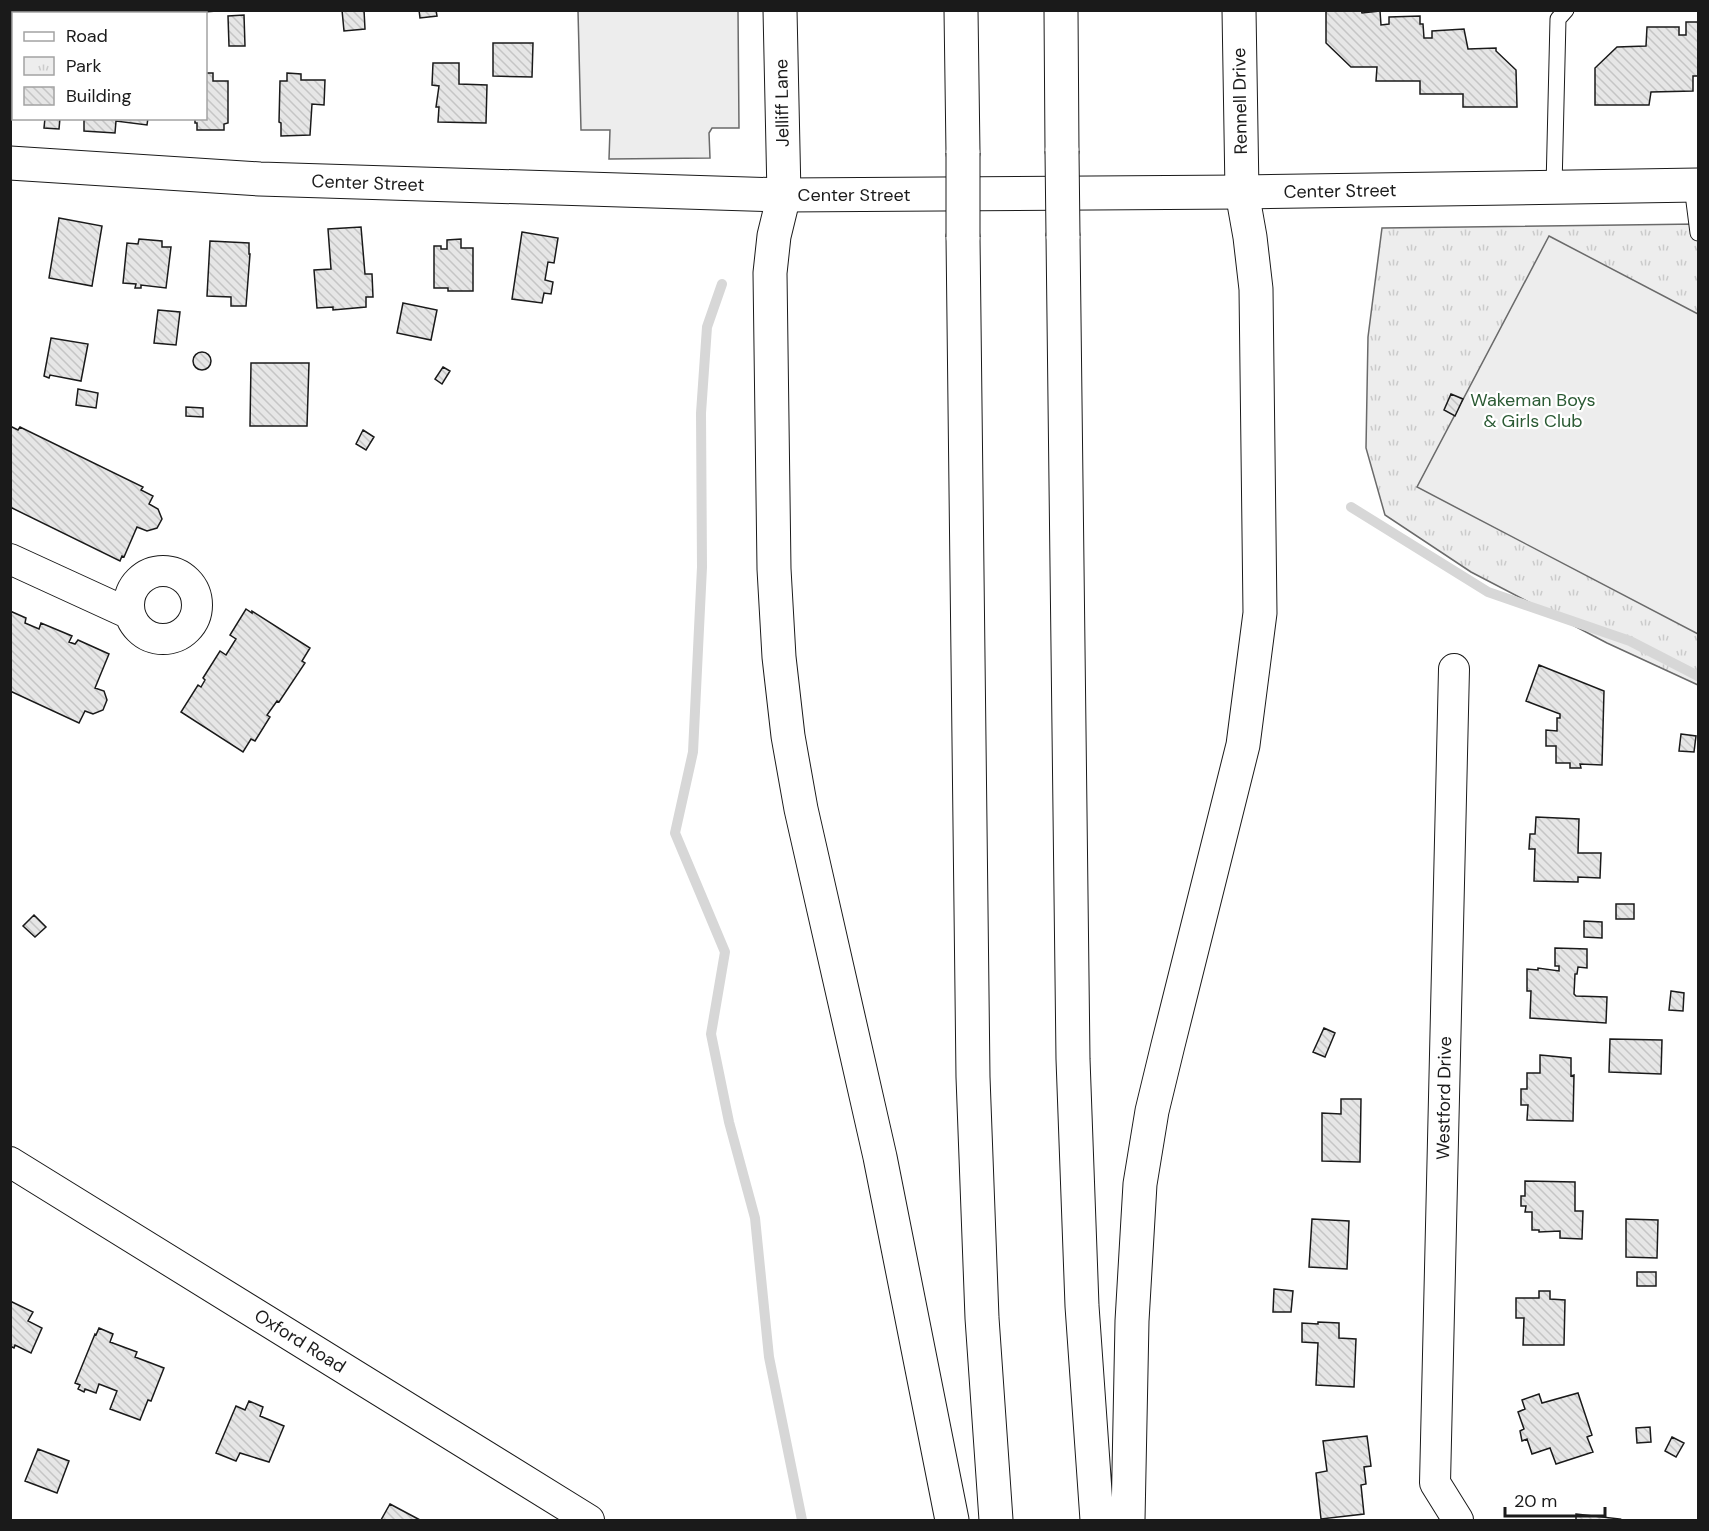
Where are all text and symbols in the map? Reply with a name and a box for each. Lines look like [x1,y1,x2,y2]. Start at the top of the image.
legend [12,12,207,120]
text: Road [66,24,108,48]
street label: Rennell Drive [1227,47,1253,155]
text: Park [66,54,102,78]
street label: Jelliff Lane [769,59,795,147]
text: Building [66,84,131,108]
street label: Center Street [311,169,425,197]
street label: Center Street [1283,178,1397,204]
street label: Center Street [798,183,910,207]
park label: Wakeman Boys & Girls Club [1470,388,1596,433]
street label: Westford Drive [1431,1036,1457,1160]
street label: Oxford Road [250,1303,350,1379]
scale bar [1505,1480,1606,1518]
text: 20 m [1514,1489,1557,1513]

